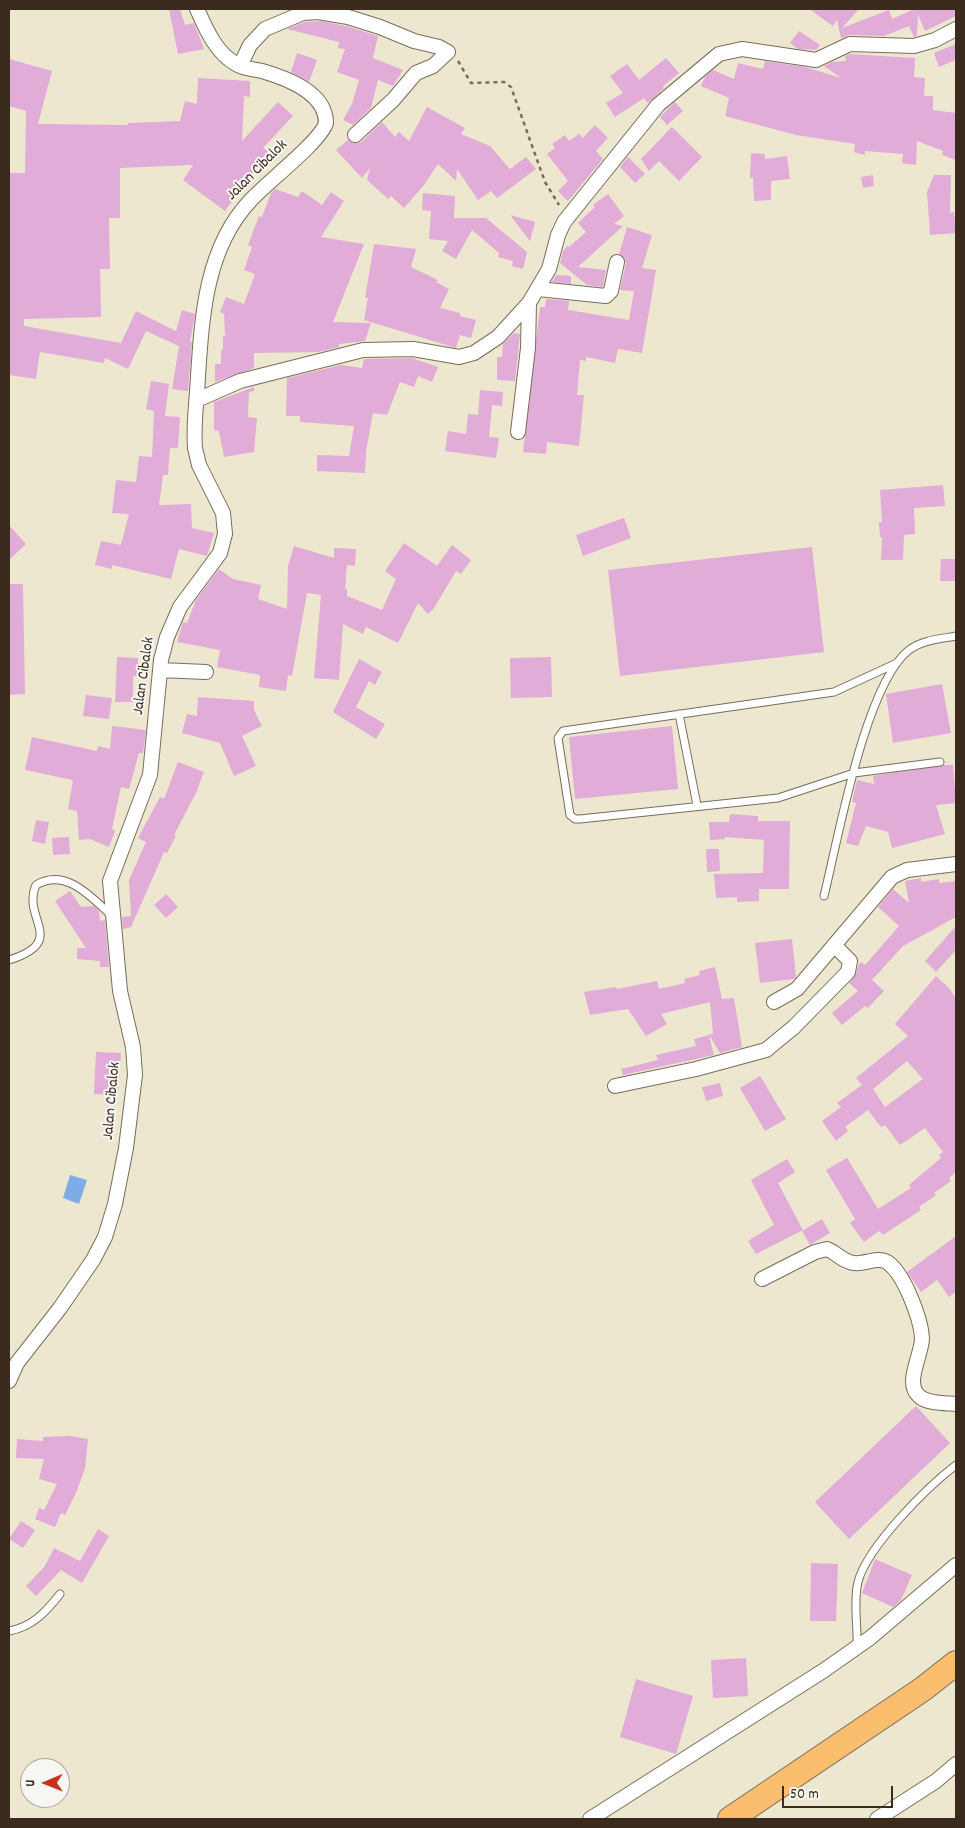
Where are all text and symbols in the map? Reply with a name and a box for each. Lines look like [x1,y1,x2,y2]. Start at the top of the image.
street label: Jalan Cibalok [223,136,293,206]
street label: Jalan Cibalok [130,636,160,716]
street label: Jalan Cibalok [100,1061,126,1141]
north arrow [20,1758,70,1808]
scale bar [785,1776,896,1808]
text: U [21,1780,41,1787]
text: 50 m [790,1784,819,1806]

